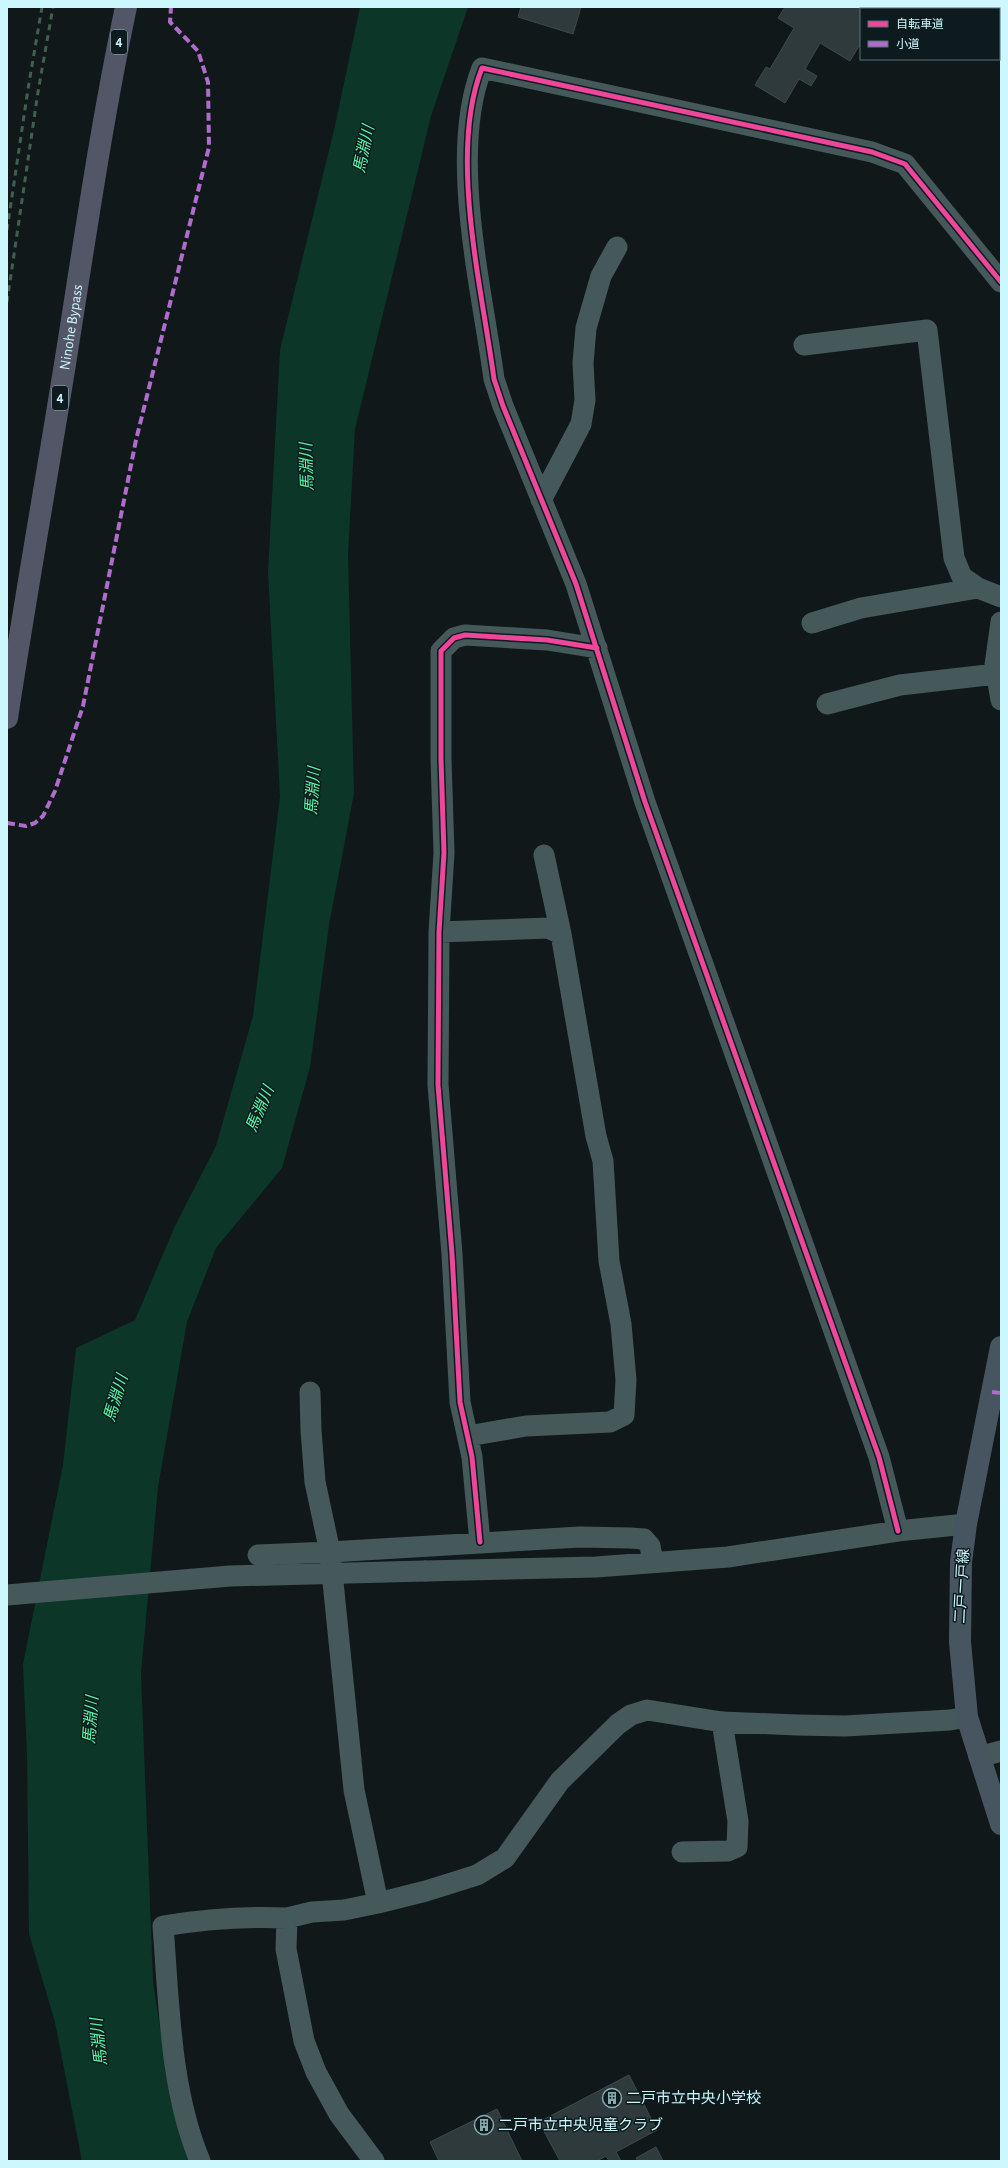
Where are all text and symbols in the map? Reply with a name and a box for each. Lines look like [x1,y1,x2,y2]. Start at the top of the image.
legend [860,8,1000,60]
text: 自転車道 [896,17,944,30]
road number: 4 [111,30,127,54]
text: 小道 [896,37,920,50]
water label: 馬淵川 [350,122,377,174]
street label: Ninohe Bypass [57,283,85,371]
road number: 4 [52,386,68,410]
water label: 馬淵川 [297,441,316,491]
water label: 馬淵川 [302,764,323,816]
water label: 馬淵川 [242,1082,278,1134]
water label: 馬淵川 [100,1371,131,1423]
street label: 二戸一戸線 [952,1548,971,1624]
water label: 馬淵川 [80,1693,101,1745]
water label: 馬淵川 [87,2015,109,2067]
building icon: 二戸市立中央小学校 [601,2087,623,2109]
place label: 二戸市立中央小学校 [626,2090,761,2106]
building icon: 二戸市立中央児童クラブ [473,2114,495,2136]
place label: 二戸市立中央児童クラブ [498,2117,663,2133]

